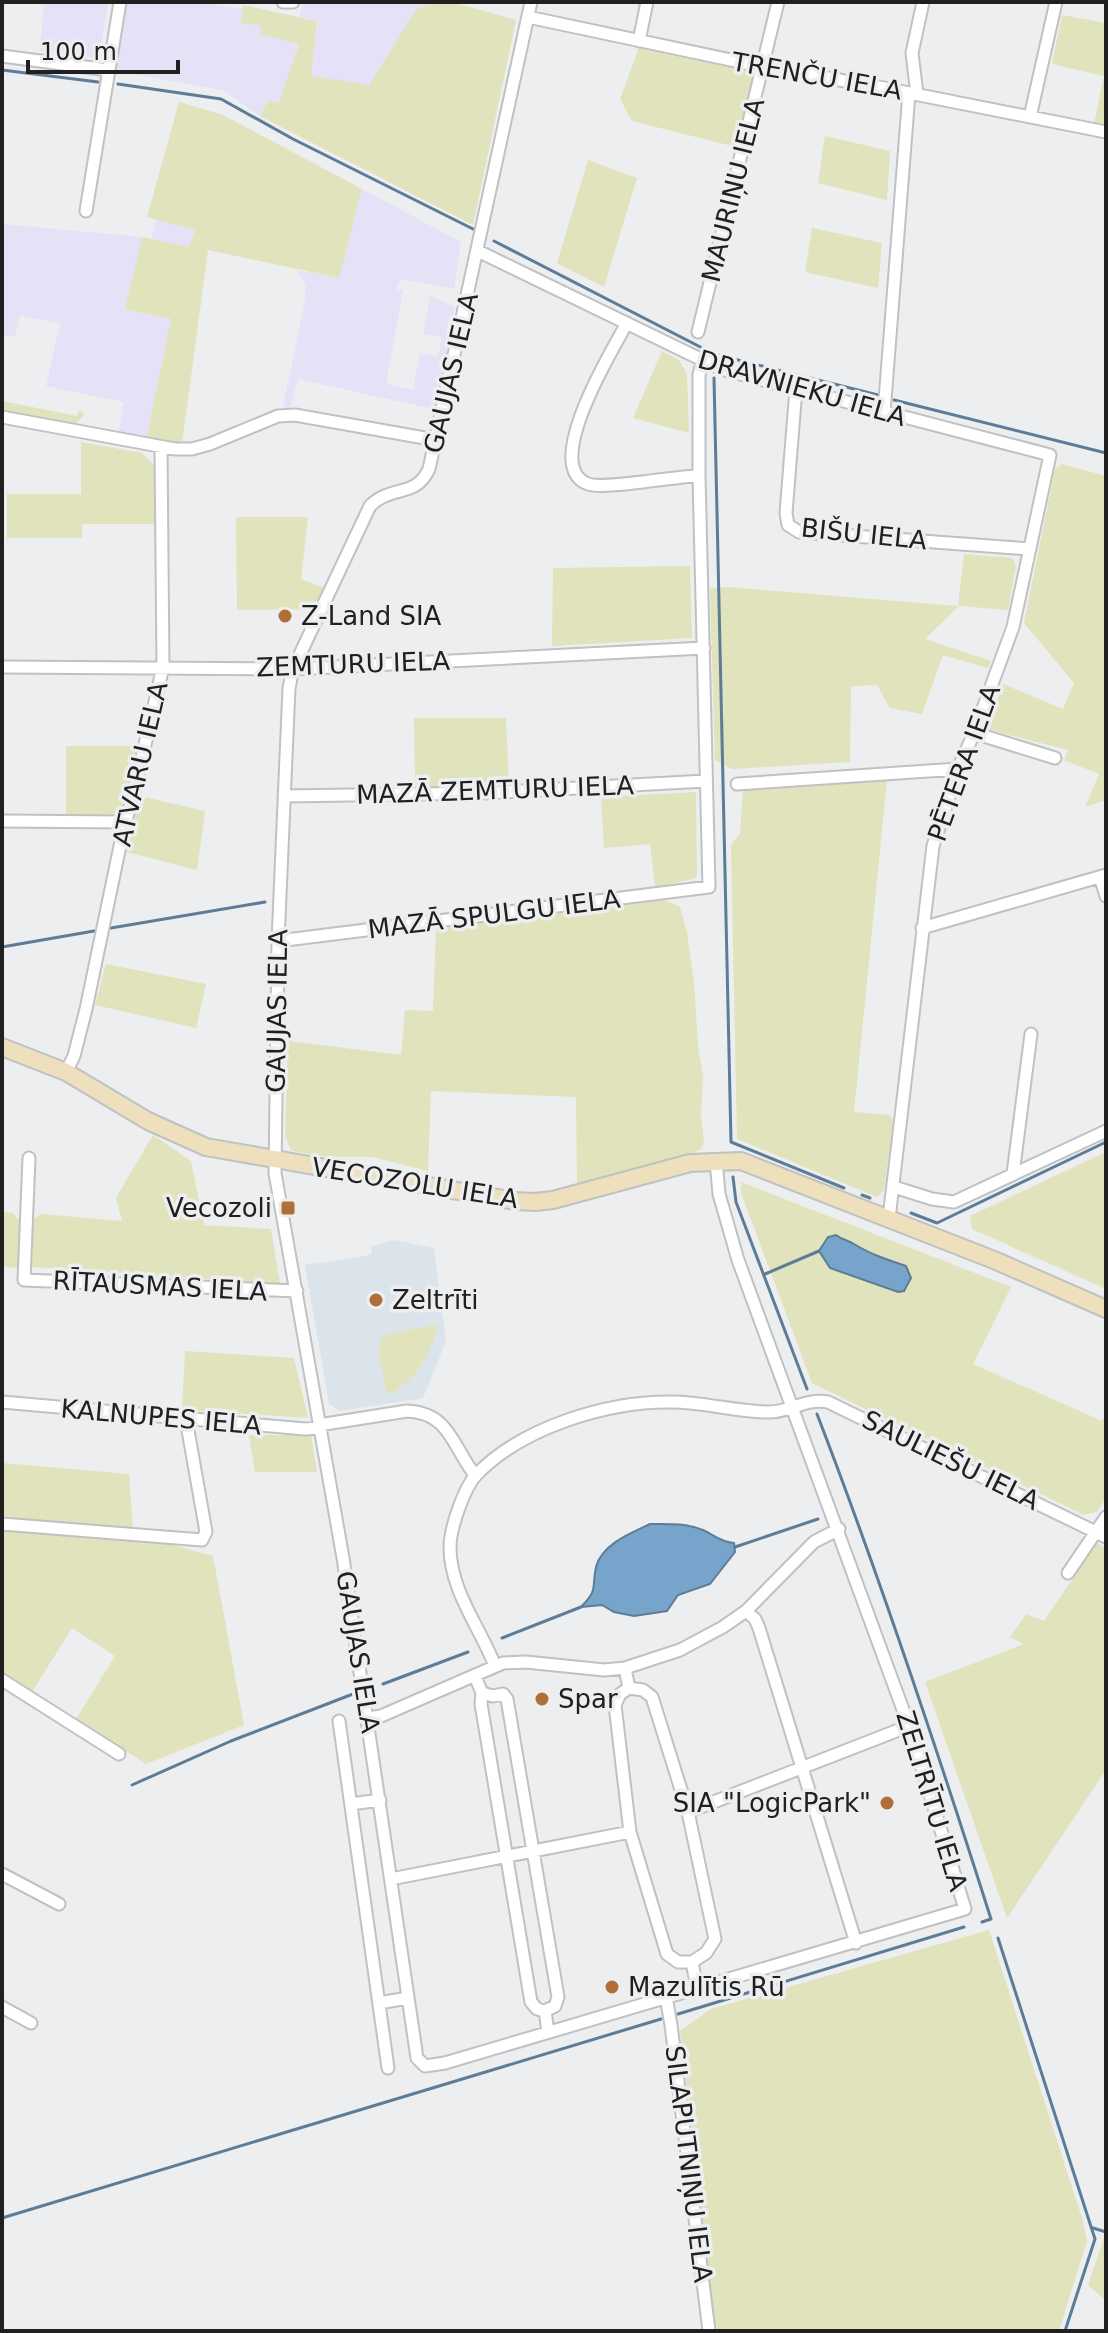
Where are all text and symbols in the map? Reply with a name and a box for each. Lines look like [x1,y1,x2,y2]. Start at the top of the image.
scale bar [28,24,178,74]
text: 100 m [40,38,117,66]
street label: TRENČU IELA [729,45,905,106]
street label: MAURIŅU IELA [696,95,771,285]
street label: GAUJAS IELA [418,290,484,456]
street label: DRAVNIEKU IELA [694,344,910,432]
street label: BIŠU IELA [800,511,929,556]
place label: Z-Land SIA [301,601,442,631]
marker: Z-Land SIA [276,607,294,625]
street label: ZEMTURU IELA [256,646,451,682]
street label: ATVARU IELA [107,679,174,849]
street label: PĒTERA IELA [922,680,1006,845]
street label: MAZĀ ZEMTURU IELA [356,770,635,810]
street label: MAZĀ SPULGU IELA [366,884,622,944]
street label: GAUJAS IELA [261,929,293,1093]
street label: VECOZOLU IELA [310,1152,521,1214]
place label: Vecozoli [166,1193,272,1223]
marker: Vecozoli [279,1199,297,1217]
street label: RĪTAUSMAS IELA [52,1265,268,1307]
place label: Zeltrīti [392,1285,479,1315]
marker: Zeltrīti [367,1291,385,1309]
street label: KALNUPES IELA [59,1393,263,1441]
street label: SAULIEŠU IELA [858,1403,1045,1516]
street label: GAUJAS IELA [330,1569,386,1735]
place label: Spar [558,1684,618,1714]
marker: Spar [533,1690,551,1708]
street label: ZELTRĪTU IELA [890,1707,974,1895]
place label: SIA "LogicPark" [673,1788,871,1818]
marker: SIA "LogicPark" [878,1794,896,1812]
place label: Mazulītis Rū [628,1972,785,2002]
marker: Mazulītis Rū [603,1978,621,1996]
street label: SILAPUTNIŅU IELA [659,2044,718,2284]

